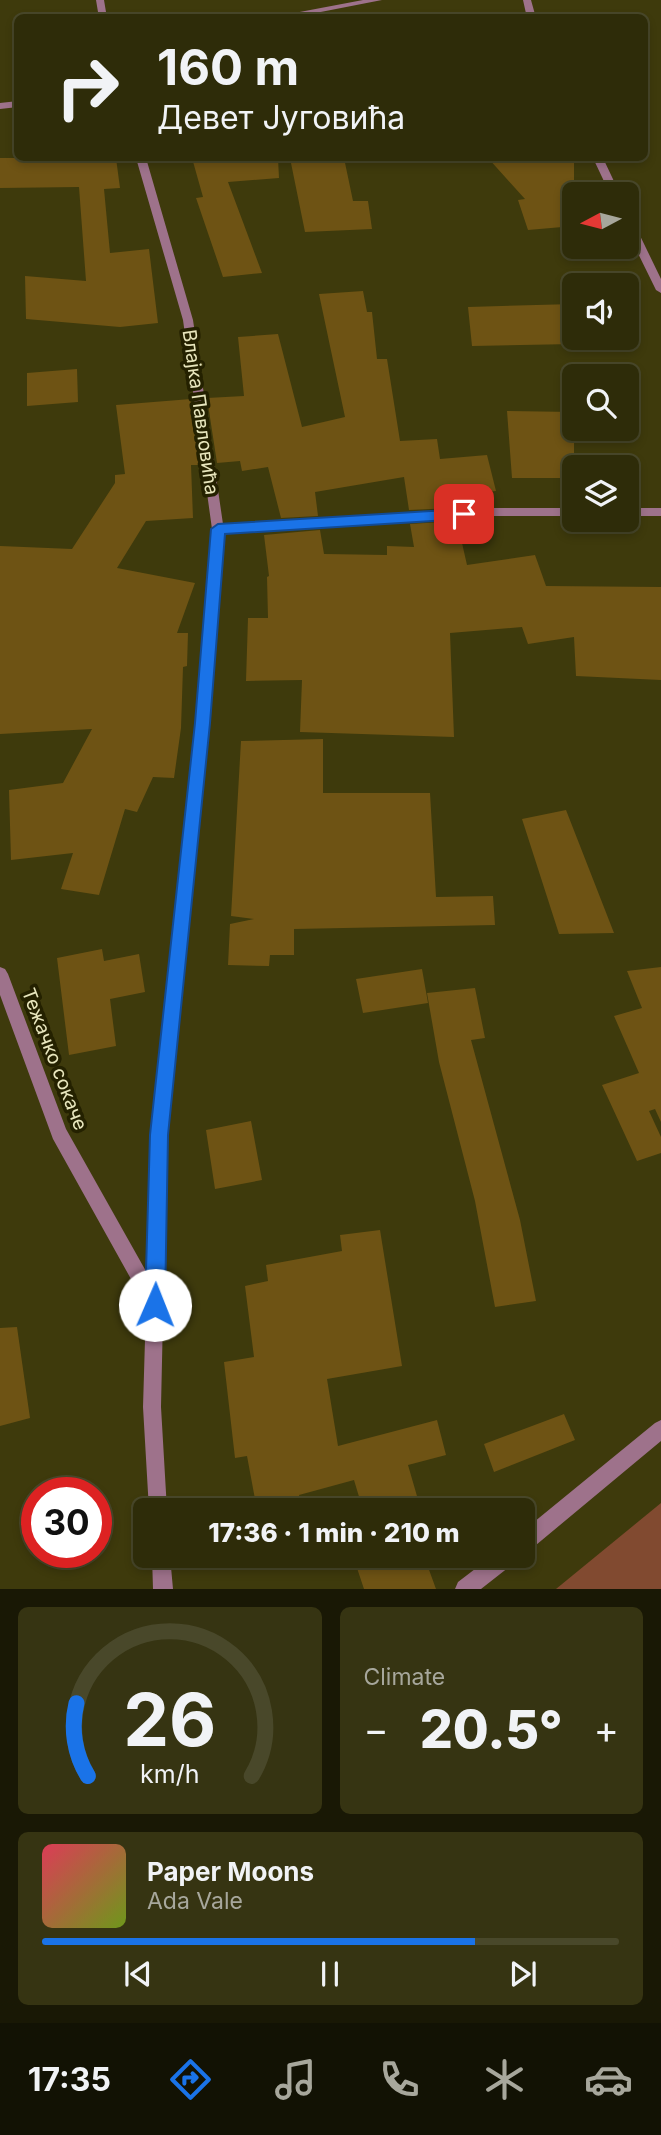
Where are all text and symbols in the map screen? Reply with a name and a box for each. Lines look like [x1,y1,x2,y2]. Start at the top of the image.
text: 160 m [157,38,299,97]
icon: right [42,42,133,133]
text: Девет Југовића [157,98,405,137]
north arrow [562,182,639,259]
map controls [562,182,639,532]
button: sound [562,273,639,350]
street label: Влајка Павловића [178,328,223,496]
button: search [562,364,639,441]
button: layers [562,455,639,532]
pin [434,484,494,544]
icon: arrive [445,495,483,533]
street label: Тежачко сокаче [17,985,92,1133]
position arrow [118,1268,192,1342]
speed limit sign: 30 [21,1477,112,1568]
text: 17:36 · 1 min · 210 m [208,1517,460,1548]
text: Climate [364,1663,445,1691]
text: 26 [123,1676,216,1765]
text: 20.5° [420,1698,563,1761]
text: − [364,1706,389,1752]
text: + [594,1706,619,1752]
text: km/h [140,1759,199,1789]
text: Paper Moons [147,1856,314,1887]
text: Ada Vale [147,1887,243,1915]
icon: previous [119,1955,157,1993]
icon: pause [311,1955,349,1993]
icon: next [504,1955,542,1993]
icon: directions [166,2055,215,2104]
icon: music [271,2055,320,2104]
icon: phone [375,2055,424,2104]
icon: climate [480,2055,529,2104]
icon: car [584,2055,633,2104]
text: 17:35 [28,2060,111,2099]

